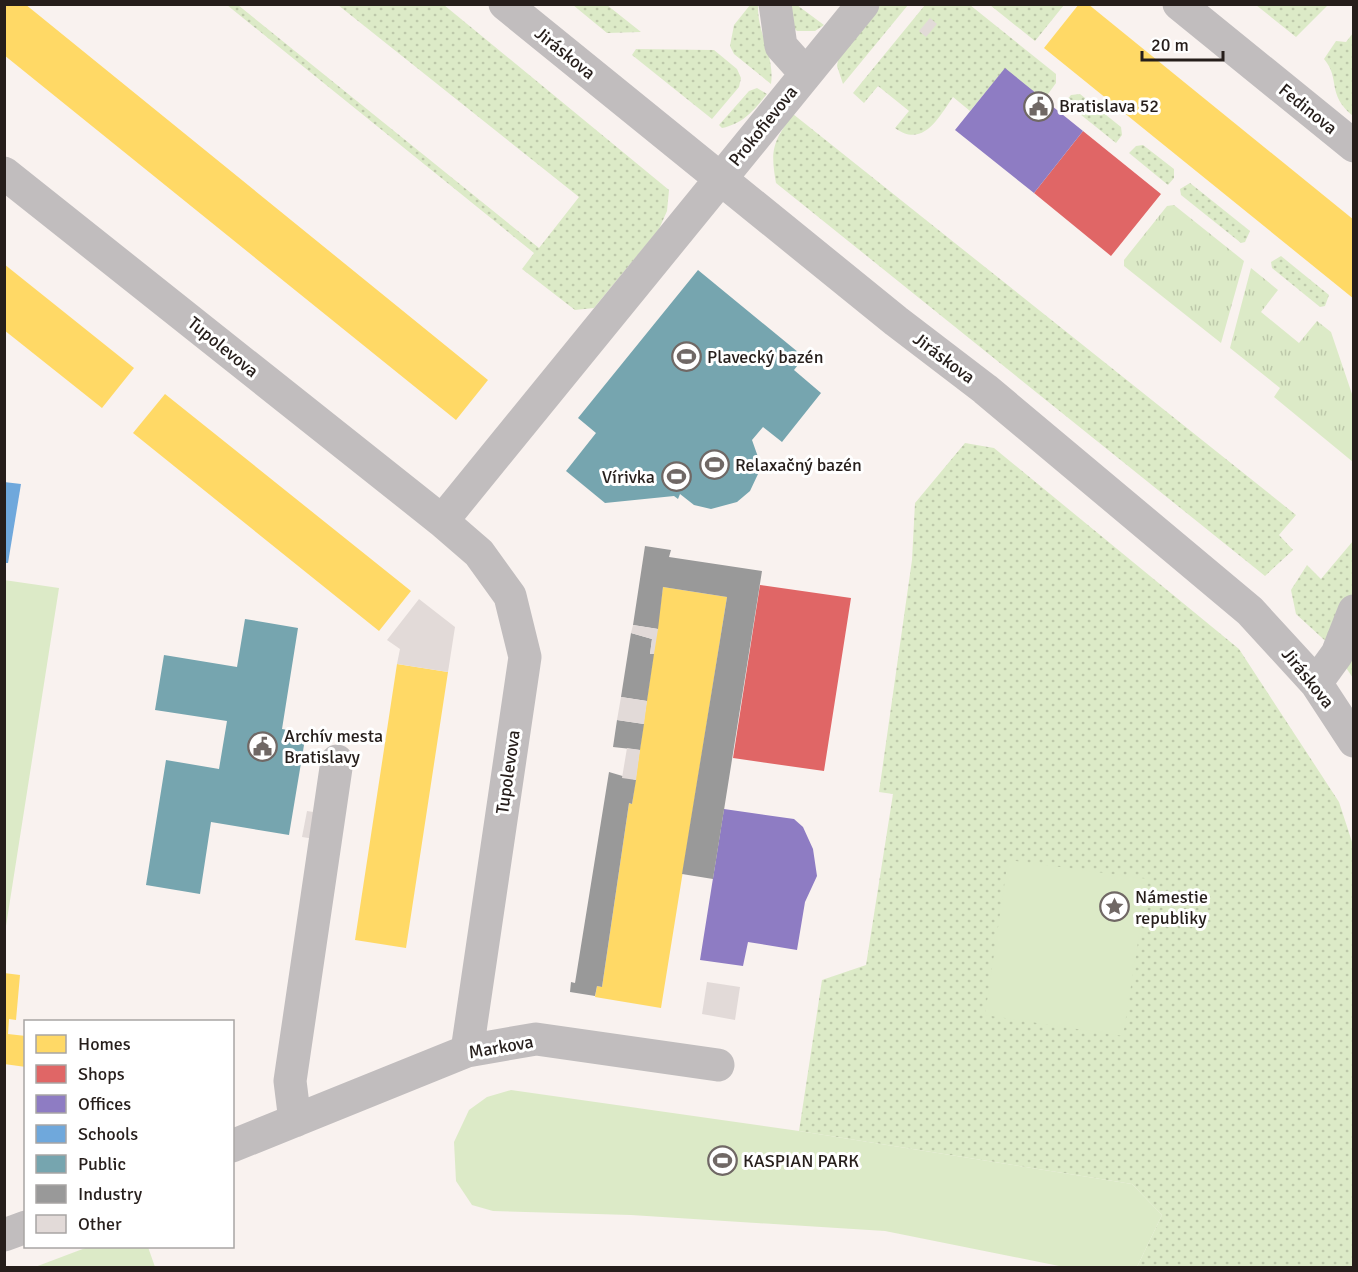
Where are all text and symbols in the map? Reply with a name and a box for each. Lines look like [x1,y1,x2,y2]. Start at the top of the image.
street label: Jiráskova [530,22,600,84]
scale bar [1142,24,1223,62]
text: 20 m [1151,34,1189,56]
street label: Fedinova [1274,79,1342,139]
street label: Prokofievova [724,81,802,171]
public building icon: Bratislava 52 [1022,90,1054,122]
place label: Bratislava 52 [1059,95,1159,117]
street label: Tupolevova [183,312,263,382]
street label: Jiráskova [909,328,979,388]
sports icon: Plavecký bazén [670,341,702,373]
place label: Plavecký bazén [707,346,823,368]
sports icon: Relaxačný bazén [698,449,730,481]
place label: Relaxačný bazén [735,454,862,476]
sports icon: Vírivka [660,461,692,493]
place label: Vírivka [602,466,655,488]
street label: Jiráskova [1277,643,1339,713]
place label: Archív mesta Bratislavy [284,725,383,768]
street label: Tupolevova [491,729,525,815]
public building icon: Archív mesta Bratislavy [247,730,279,762]
place label: Námestie republiky [1135,886,1208,929]
place icon: Námestie republiky [1098,891,1130,923]
legend [24,1020,234,1248]
street label: Markova [467,1030,535,1064]
text: Homes [78,1033,131,1055]
text: Shops [78,1063,125,1085]
text: Offices [78,1093,131,1115]
text: Schools [78,1123,138,1145]
sports icon: KASPIAN PARK [706,1145,738,1177]
place label: KASPIAN PARK [743,1150,859,1172]
text: Public [78,1153,126,1175]
text: Industry [78,1183,143,1205]
text: Other [78,1213,122,1235]

